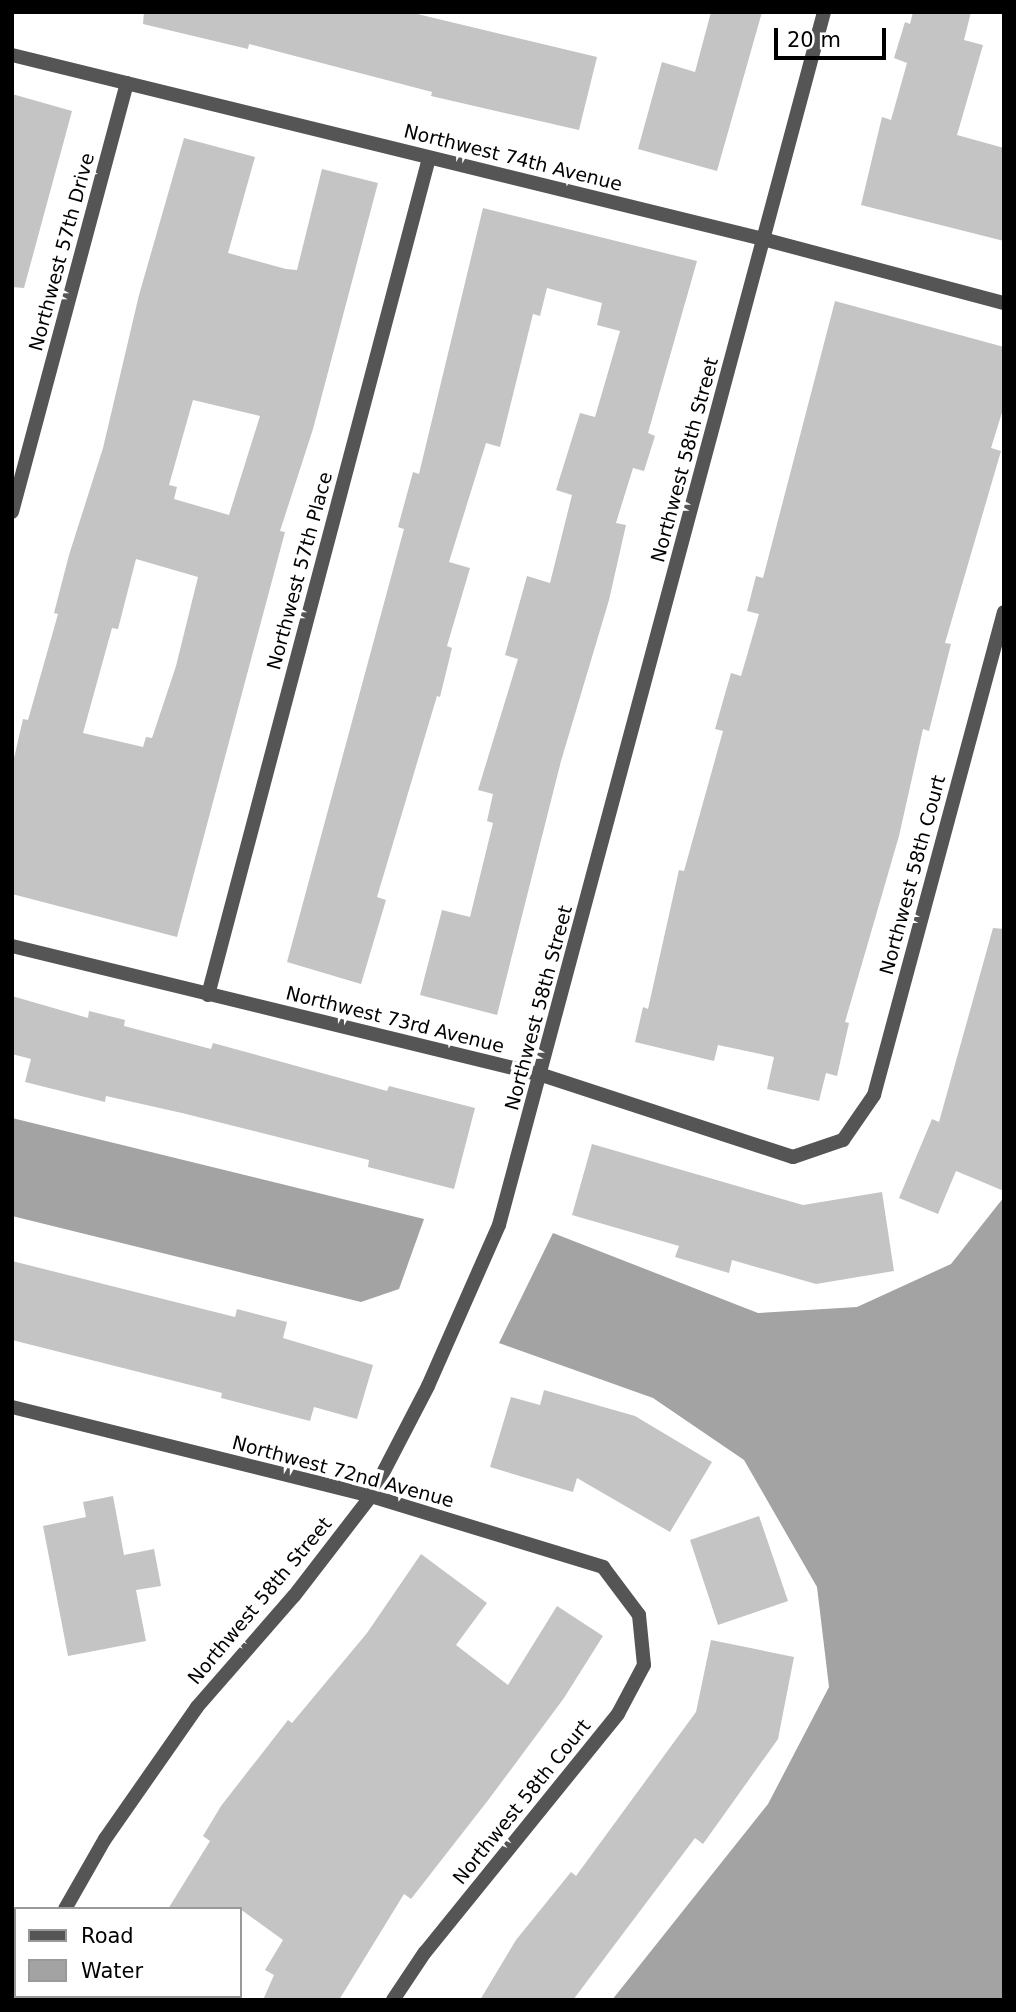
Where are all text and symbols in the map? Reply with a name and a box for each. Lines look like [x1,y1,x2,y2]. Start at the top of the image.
scale bar [778,14,890,58]
text: 20 m [787,28,841,52]
street label: Northwest 74th Avenue [402,120,624,196]
street label: Northwest 57th Drive [25,150,99,354]
street label: Northwest 58th Street [647,355,723,565]
street label: Northwest 57th Place [263,470,337,672]
street label: Northwest 58th Court [875,773,951,977]
street label: Northwest 58th Street [501,903,577,1113]
street label: Northwest 73rd Avenue [284,982,506,1058]
street label: Northwest 72nd Avenue [230,1431,456,1513]
street label: Northwest 58th Street [183,1513,337,1689]
street label: Northwest 58th Court [448,1715,596,1889]
legend [14,1907,242,1998]
text: Road [81,1924,134,1948]
text: Water [81,1959,143,1983]

